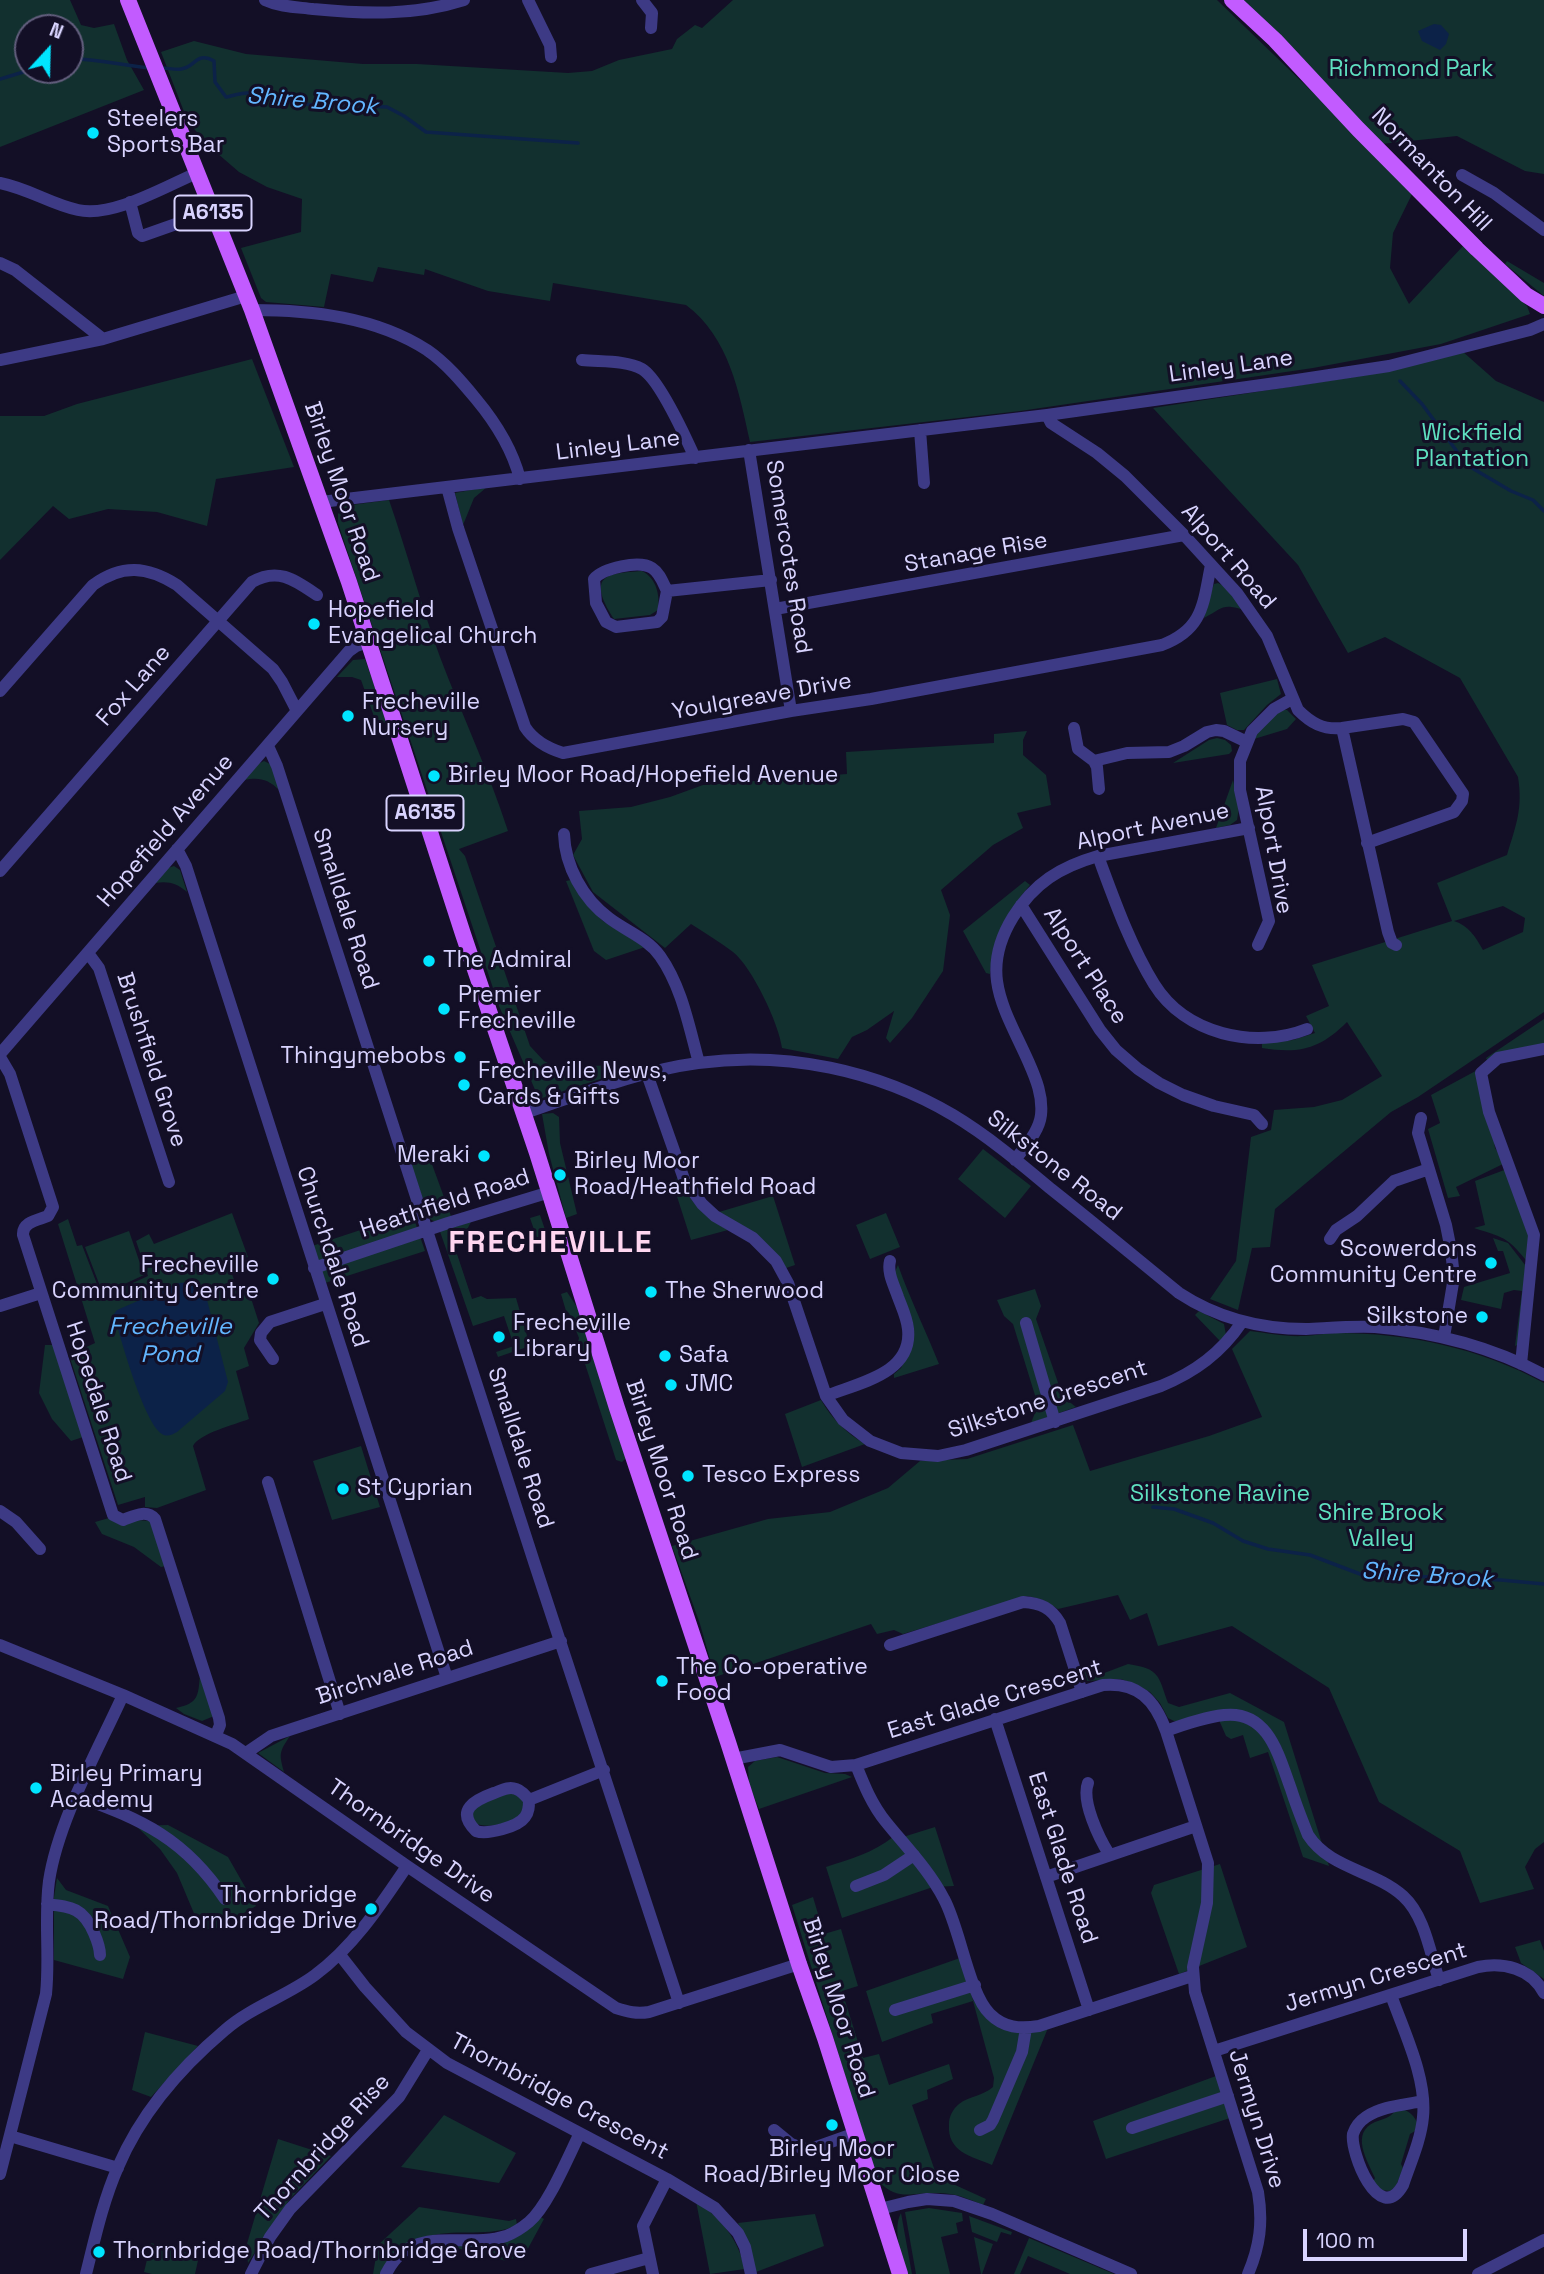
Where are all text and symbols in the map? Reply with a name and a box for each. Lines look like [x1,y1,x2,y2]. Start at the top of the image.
north arrow [14,14,84,84]
text: N [46,17,67,45]
park label: Richmond Park [1329,56,1493,84]
water label: Shire Brook [245,82,379,122]
street label: Normanton Hill [1365,102,1497,238]
place label: Steelers Sports Bar [107,106,225,160]
marker: Steelers Sports Bar [85,125,101,141]
road number: A6135 [174,196,252,230]
street label: Linley Lane [1167,345,1295,389]
street label: Birley Moor Road [297,399,385,585]
park label: Wickfield Plantation [1415,420,1529,474]
street label: Linley Lane [554,425,682,467]
street label: Somercotes Road [759,458,817,656]
street label: Alport Road [1175,499,1281,615]
street label: Stanage Rise [902,527,1050,579]
place label: Hopefield Evangelical Church [328,597,537,651]
marker: Hopefield Evangelical Church [306,616,322,632]
street label: Fox Lane [91,640,177,732]
street label: Youlgreave Drive [670,668,854,726]
place label: Frecheville Nursery [362,689,480,743]
marker: Frecheville Nursery [340,708,356,724]
street label: Hopefield Avenue [92,749,240,913]
place label: Birley Moor Road/Hopefield Avenue [448,762,838,790]
marker: Birley Moor Road/Hopefield Avenue [426,768,442,784]
street label: Alport Drive [1248,784,1298,916]
road number: A6135 [386,796,464,830]
street label: Alport Avenue [1074,797,1232,857]
street label: Smalldale Road [306,825,384,993]
street label: Alport Place [1037,902,1133,1030]
place label: The Admiral [443,947,572,975]
marker: The Admiral [421,953,437,969]
street label: Brushfield Grove [110,969,192,1151]
place label: Premier Frecheville [458,982,576,1036]
marker: Premier Frecheville [436,1001,452,1017]
place label: Thingymebobs [280,1043,446,1071]
marker: Thingymebobs [452,1049,468,1065]
place label: Frecheville News, Cards & Gifts [478,1058,667,1112]
marker: Frecheville News, Cards & Gifts [456,1077,472,1093]
street label: Silkstone Road [981,1105,1127,1227]
place label: Meraki [397,1142,470,1170]
marker: Meraki [476,1148,492,1164]
place label: Birley Moor Road/Heathfield Road [574,1148,816,1202]
street label: Churchdale Road [290,1163,374,1351]
street label: Heathfield Road [356,1163,534,1245]
marker: Birley Moor Road/Heathfield Road [552,1167,568,1183]
district label: FRECHEVILLE [450,1226,652,1262]
place label: Scowerdons Community Centre [1270,1236,1477,1290]
place label: Frecheville Community Centre [52,1252,259,1306]
marker: Scowerdons Community Centre [1483,1255,1499,1271]
marker: Frecheville Community Centre [265,1271,281,1287]
place label: The Sherwood [665,1278,824,1306]
marker: The Sherwood [643,1284,659,1300]
place label: Silkstone [1367,1303,1468,1331]
marker: Silkstone [1474,1309,1490,1325]
place label: Frecheville Library [513,1310,631,1364]
water label: Frecheville Pond [108,1313,232,1369]
street label: Hopedale Road [59,1318,137,1486]
marker: Frecheville Library [491,1329,507,1345]
place label: Safa [679,1342,729,1370]
marker: Safa [657,1348,673,1364]
street label: Silkstone Crescent [945,1355,1151,1445]
street label: Smalldale Road [481,1364,559,1532]
place label: JMC [685,1371,733,1399]
street label: Birley Moor Road [619,1376,703,1564]
marker: JMC [663,1377,679,1393]
place label: Tesco Express [702,1462,860,1490]
marker: Tesco Express [680,1468,696,1484]
place label: St Cyprian [357,1475,473,1503]
marker: St Cyprian [335,1481,351,1497]
park label: Silkstone Ravine [1130,1481,1310,1509]
park label: Shire Brook Valley [1318,1500,1444,1554]
water label: Shire Brook [1360,1557,1494,1595]
street label: Birchvale Road [313,1635,477,1711]
place label: The Co-operative Food [676,1654,868,1708]
street label: East Glade Crescent [884,1654,1106,1746]
marker: The Co-operative Food [654,1673,670,1689]
place label: Birley Primary Academy [50,1761,203,1815]
street label: East Glade Road [1021,1769,1103,1947]
street label: Thornbridge Drive [322,1774,500,1910]
marker: Birley Primary Academy [28,1780,44,1796]
place label: Thornbridge Road/Thornbridge Drive [94,1882,357,1936]
marker: Thornbridge Road/Thornbridge Drive [363,1901,379,1917]
street label: Birley Moor Road [796,1914,880,2102]
street label: Jermyn Crescent [1281,1937,1471,2019]
street label: Thornbridge Crescent [445,2028,673,2166]
street label: Jermyn Drive [1222,2046,1290,2192]
street label: Thornbridge Rise [250,2069,396,2227]
marker: Birley Moor Road/Birley Moor Close [824,2117,840,2133]
place label: Birley Moor Road/Birley Moor Close [704,2136,960,2190]
scale bar [1306,2214,1470,2258]
text: 100 m [1316,2227,1375,2254]
place label: Thornbridge Road/Thornbridge Grove [113,2238,527,2266]
marker: Thornbridge Road/Thornbridge Grove [91,2244,107,2260]

